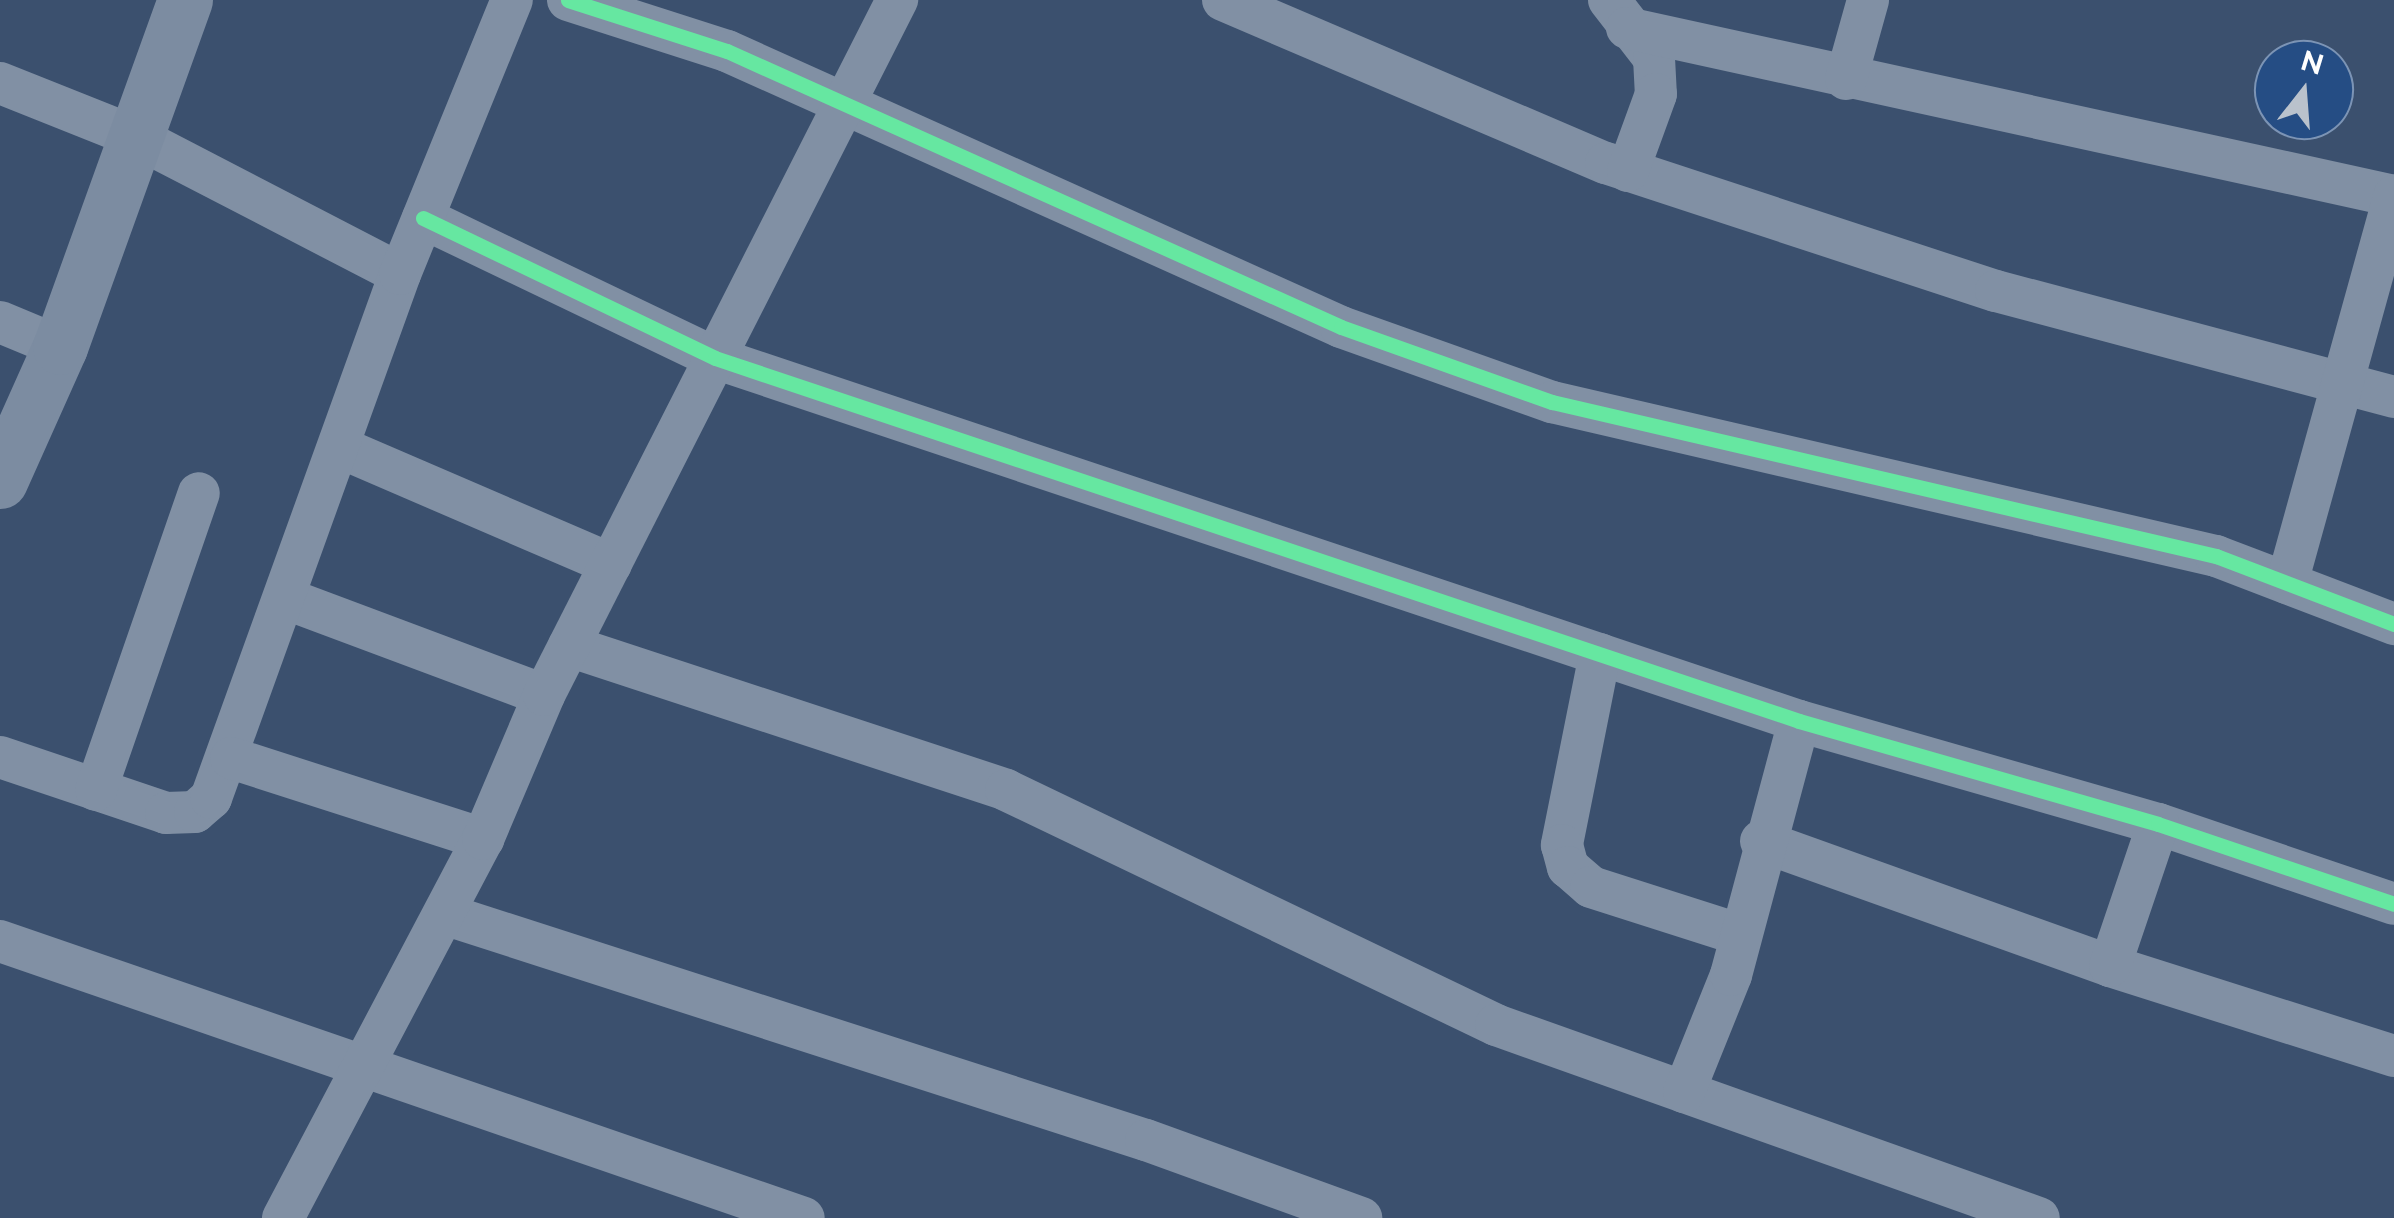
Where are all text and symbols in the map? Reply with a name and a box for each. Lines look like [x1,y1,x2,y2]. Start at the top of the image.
north arrow [2254,40,2354,140]
text: N [2297,44,2327,82]

